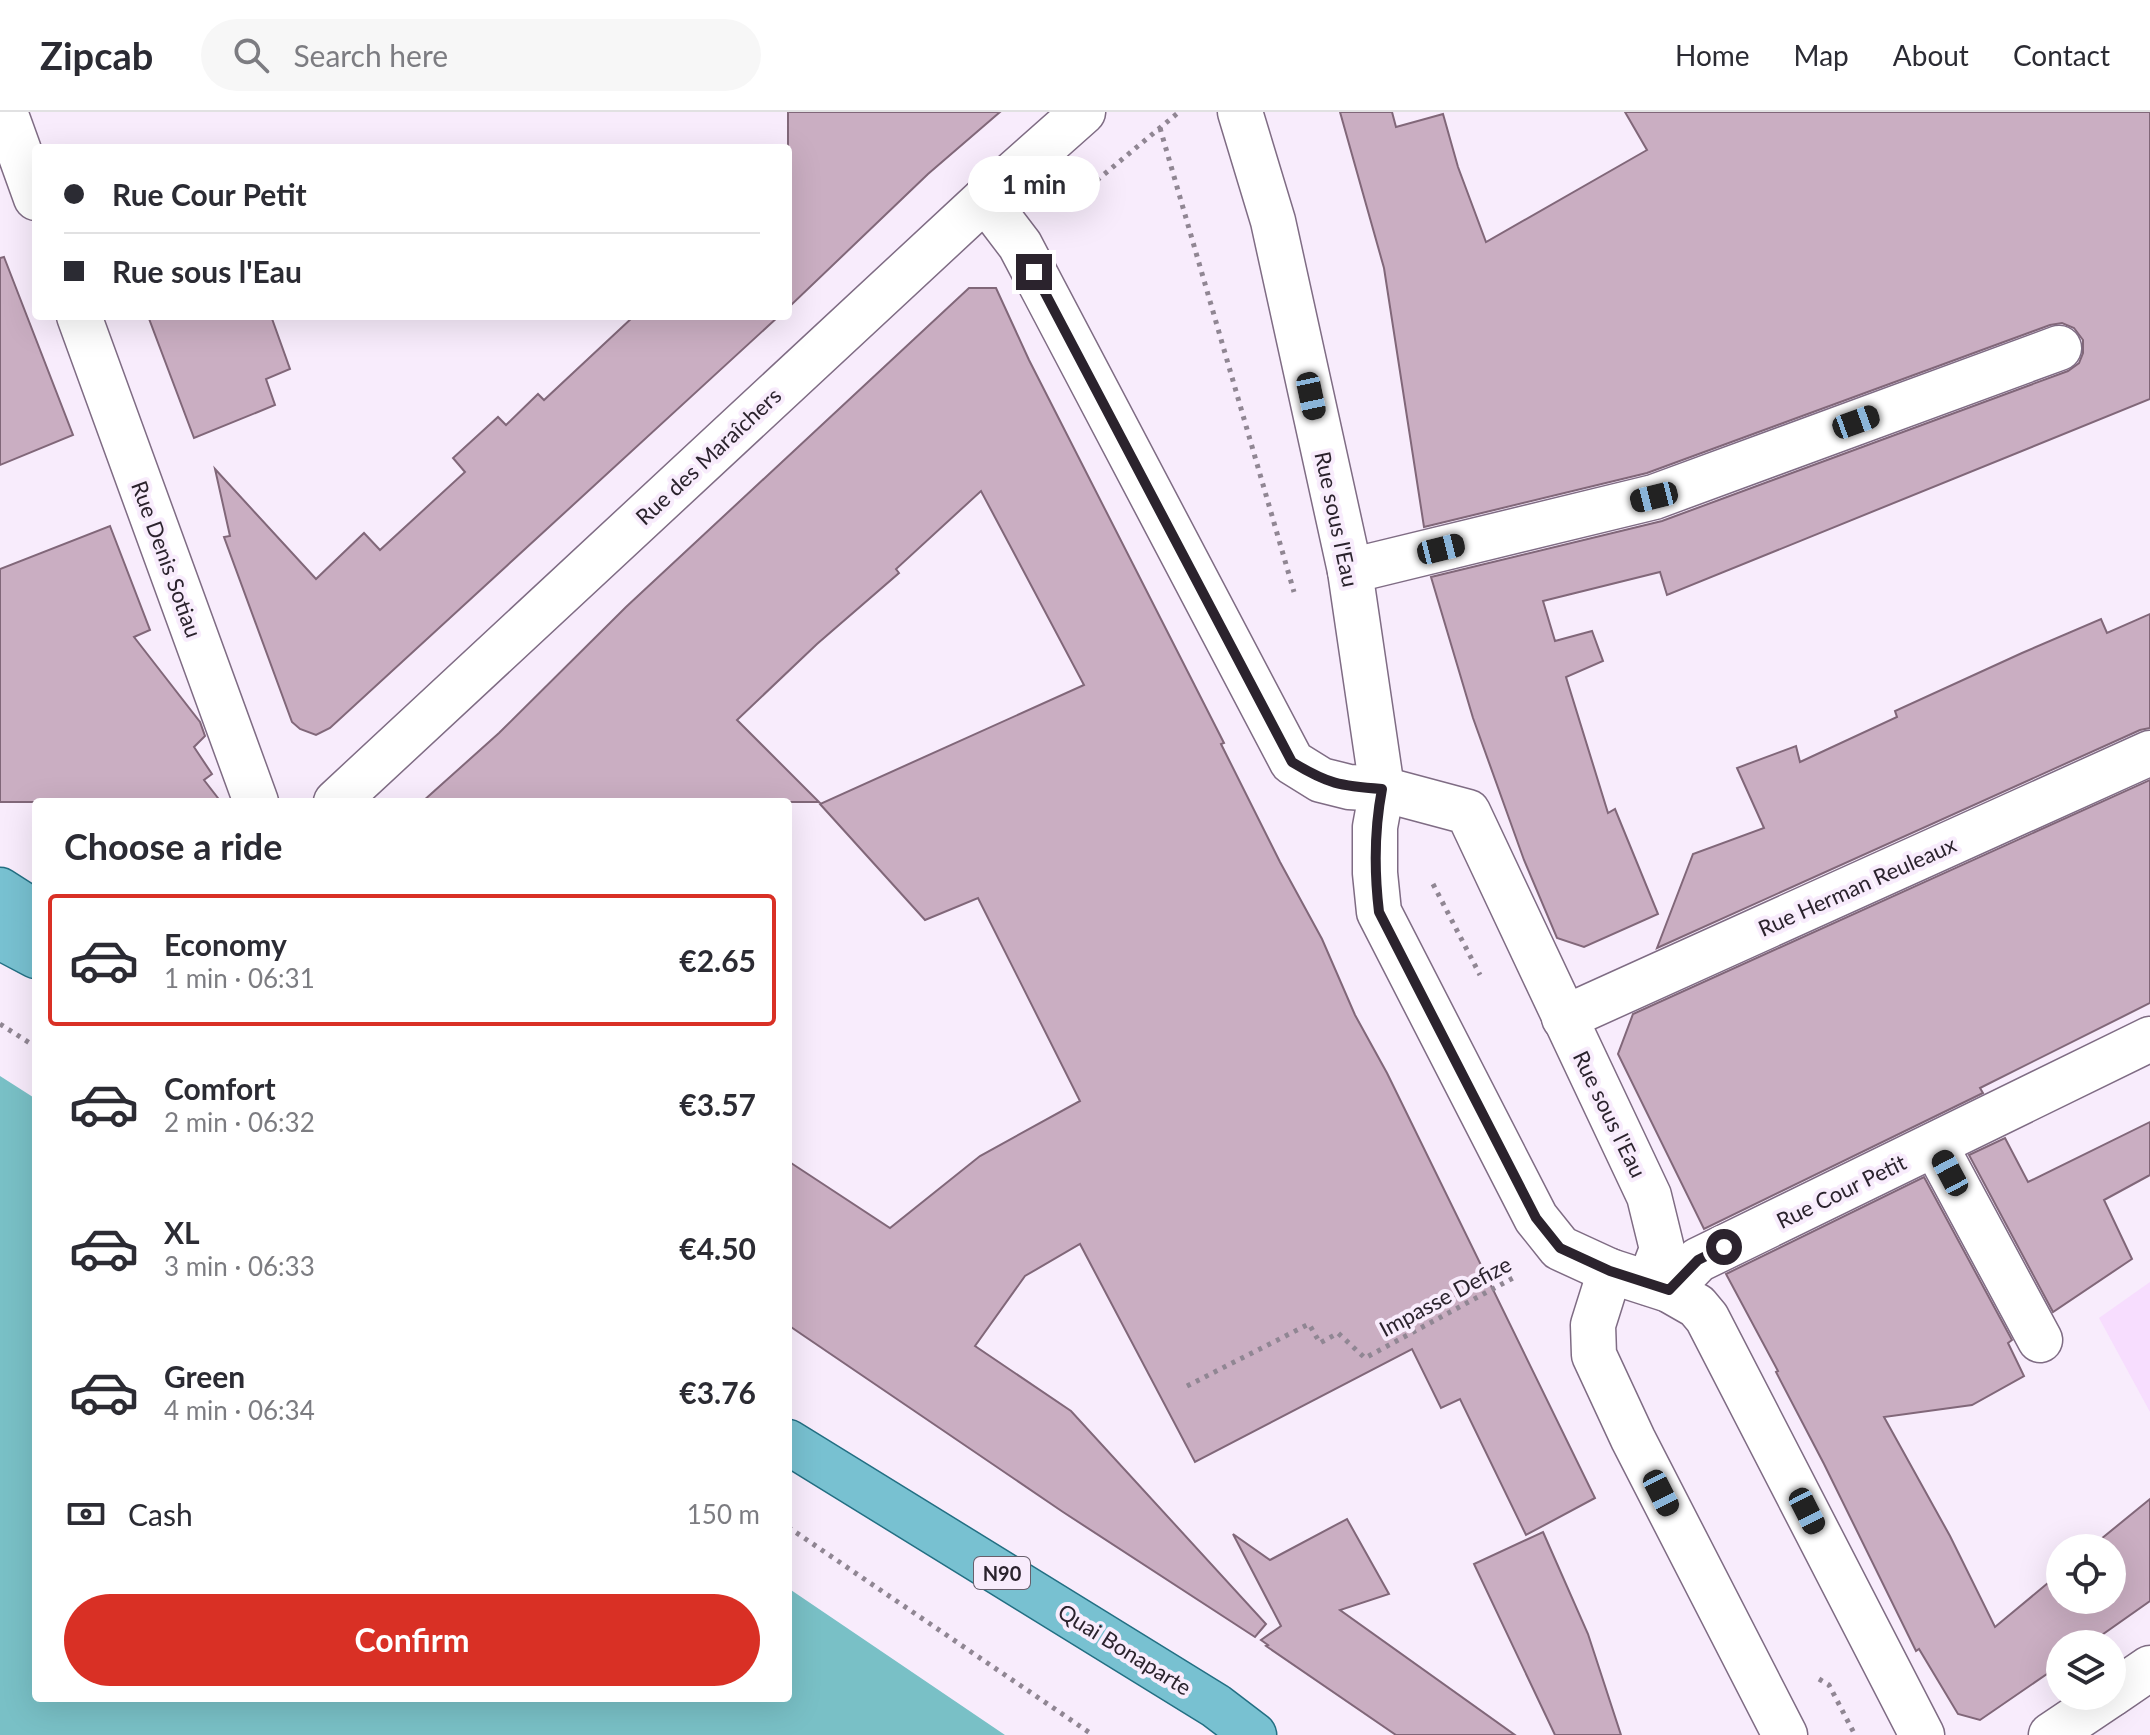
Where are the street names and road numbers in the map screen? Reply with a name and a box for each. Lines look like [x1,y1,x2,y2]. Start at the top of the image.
street label: Rue des Maraîchers [630,382,786,530]
street label: Rue sous l'Eau [1309,449,1365,589]
street label: Rue Denis Sotiau [126,477,208,641]
street label: Rue Herman Reuleaux [1754,830,1960,942]
street label: Rue sous l'Eau [1568,1046,1652,1182]
street label: Rue Cour Petit [1772,1148,1910,1234]
street label: Impasse Defize [1374,1250,1516,1342]
road number: N90 [974,1557,1030,1589]
street label: Quai Bonaparte [1053,1597,1197,1701]

